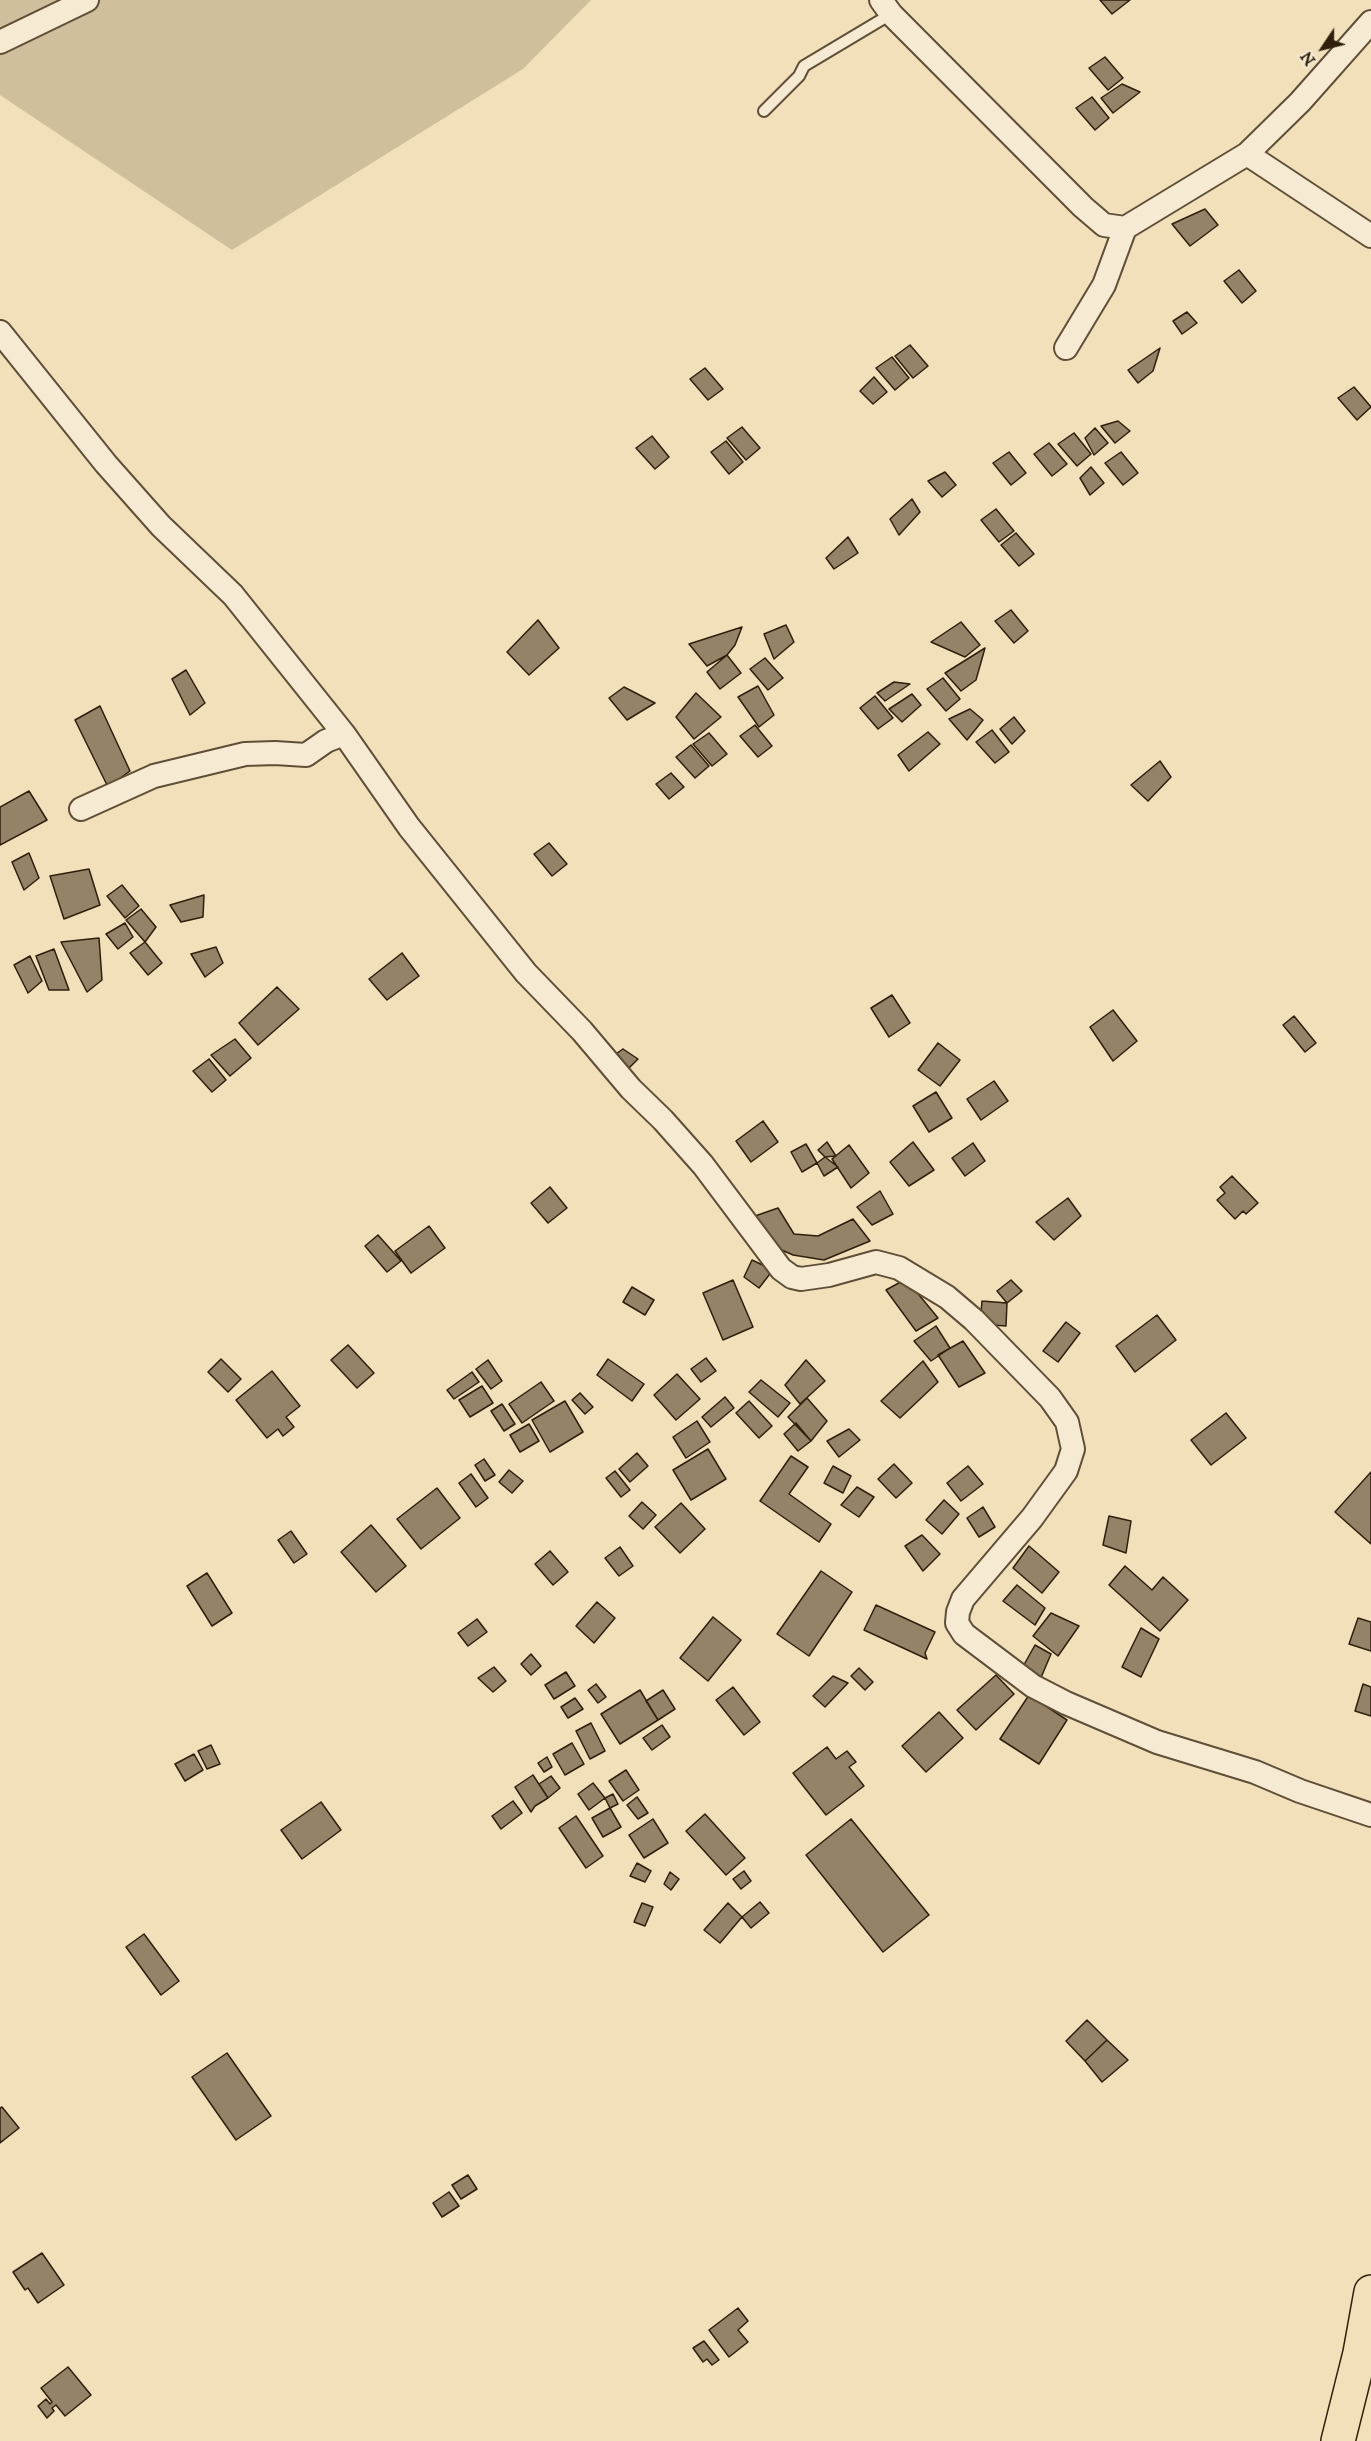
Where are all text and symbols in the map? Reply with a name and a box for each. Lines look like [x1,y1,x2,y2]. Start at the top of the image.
north arrow [1293,18,1353,78]
text: N [1296,47,1320,69]

